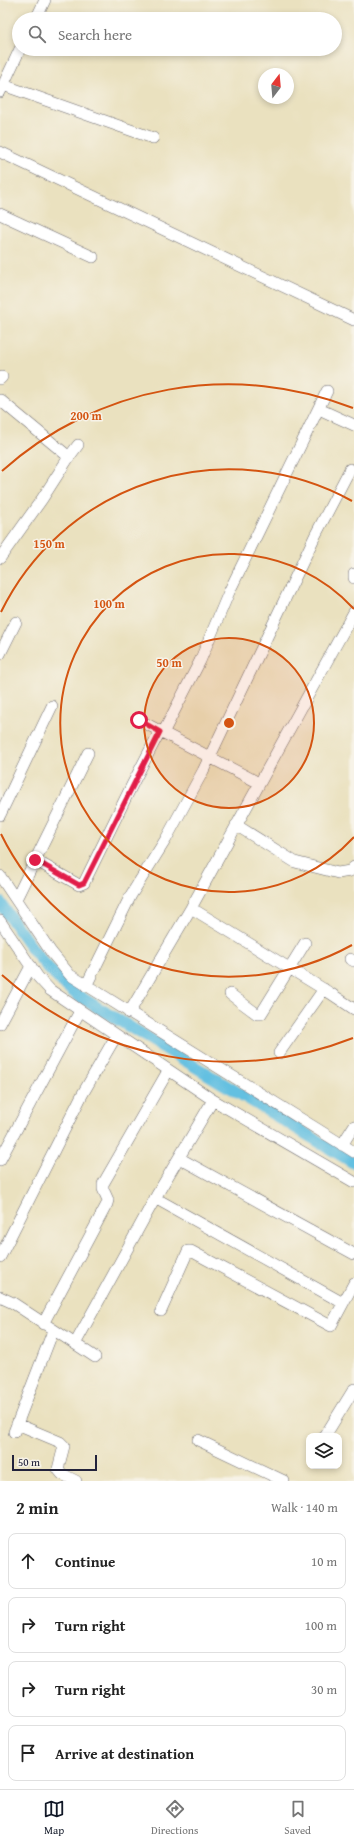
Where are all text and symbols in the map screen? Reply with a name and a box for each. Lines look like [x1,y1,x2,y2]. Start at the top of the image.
search box [12,12,342,56]
icon: search [26,23,48,45]
text: Search here [58,24,132,45]
north arrow [258,68,294,104]
text: 200 m [70,407,103,424]
text: 150 m [33,535,66,552]
text: 100 m [93,595,126,612]
text: 50 m [156,654,182,671]
route start [130,711,148,729]
centre of rings [222,716,236,730]
route end [26,851,44,869]
map controls [306,1433,342,1469]
button: layers [306,1433,342,1469]
scale bar [12,1453,97,1472]
text: 50 m [18,1454,40,1470]
text: 2 min [16,1495,58,1520]
text: Walk · 140 m [271,1498,338,1517]
icon: ahead [17,1550,39,1572]
text: Continue [55,1551,116,1572]
text: 10 m [311,1552,337,1571]
icon: right [17,1614,39,1636]
text: Turn right [55,1615,126,1636]
text: 100 m [305,1616,337,1635]
icon: right [17,1678,39,1700]
text: Turn right [55,1679,126,1700]
text: 30 m [311,1680,337,1699]
icon: arrive [17,1742,39,1764]
text: Arrive at destination [55,1743,194,1764]
tab: Map [43,1798,65,1838]
tab: Directions [151,1798,198,1838]
tab: Saved [284,1798,311,1838]

